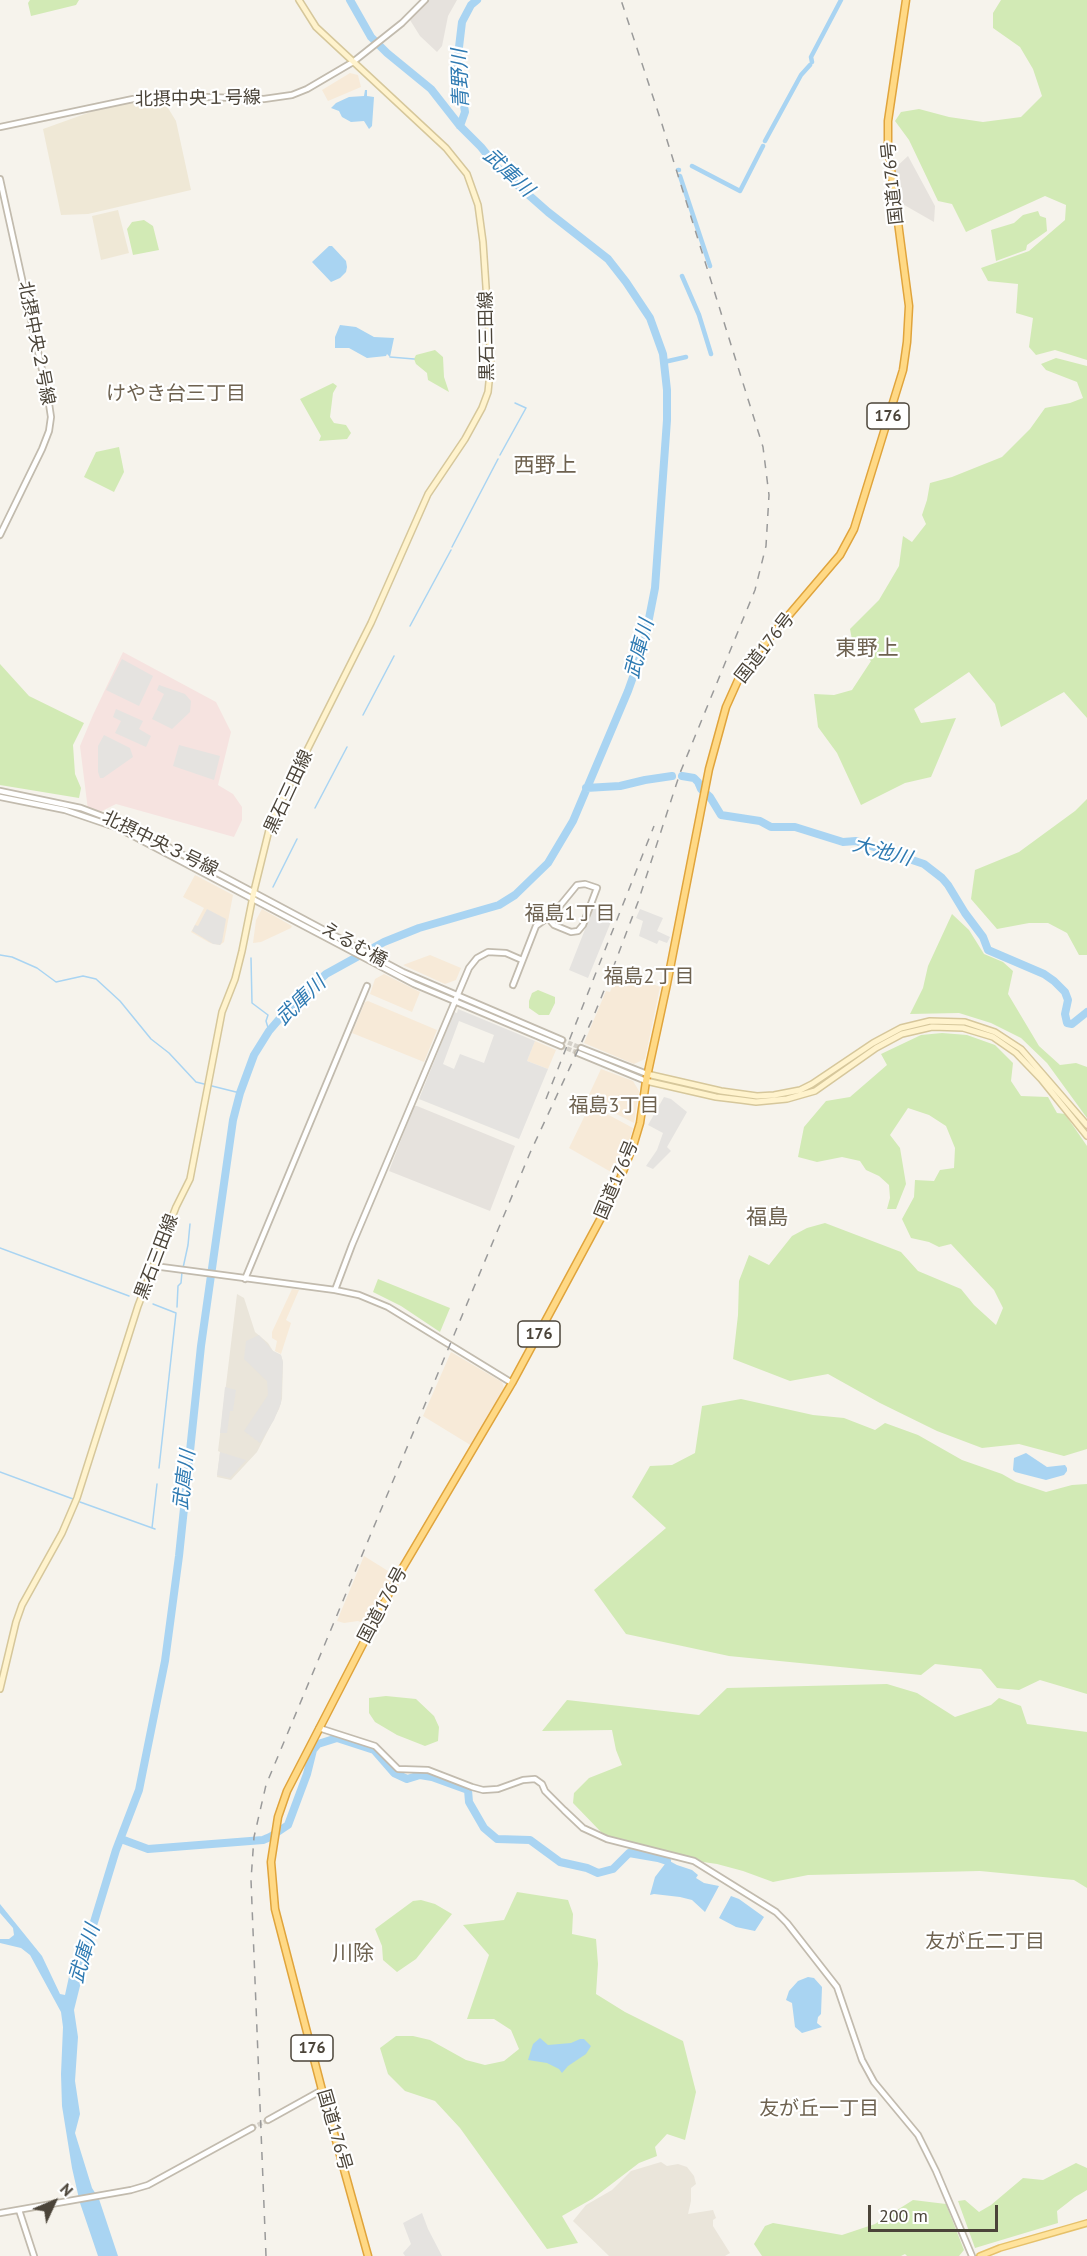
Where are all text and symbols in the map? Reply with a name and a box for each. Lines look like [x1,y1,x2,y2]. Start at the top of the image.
water label: 青野川 [448,49,474,109]
street label: 北摂中央１号線 [135,87,261,111]
street label: 国道176号 [878,140,908,226]
water label: 武庫川 [478,144,538,202]
street label: 北摂中央２号線 [13,279,59,407]
street label: 黒石三田線 [475,291,499,381]
district label: けやき台三丁目 [106,382,246,406]
road number: 176 [867,403,909,429]
district label: 西野上 [514,453,576,479]
street label: 国道176号 [731,608,799,688]
water label: 武庫川 [621,617,659,681]
district label: 東野上 [836,636,898,662]
street label: 黒石三田線 [260,747,318,837]
street label: 北摂中央３号線 [99,807,221,881]
water label: 大池川 [850,833,914,871]
district label: 福島1丁目 [525,902,615,926]
street label: えるむ橋 [317,918,391,972]
district label: 福島2丁目 [604,965,694,989]
water label: 武庫川 [271,972,331,1030]
district label: 福島3丁目 [569,1094,659,1118]
street label: 国道176号 [591,1137,643,1223]
district label: 福島 [746,1205,788,1231]
street label: 黒石三田線 [131,1211,183,1303]
road number: 176 [518,1321,560,1347]
water label: 武庫川 [169,1449,201,1511]
street label: 国道176号 [354,1563,412,1647]
water label: 武庫川 [65,1922,105,1986]
district label: 友が丘二丁目 [925,1930,1045,1954]
district label: 川除 [332,1941,374,1967]
road number: 176 [291,2035,333,2061]
street label: 国道176号 [312,2087,356,2173]
district label: 友が丘一丁目 [759,2097,879,2121]
north arrow [24,2172,84,2232]
text: N [56,2179,78,2200]
scale bar [871,2193,1002,2231]
text: 200 m [879,2204,928,2227]

